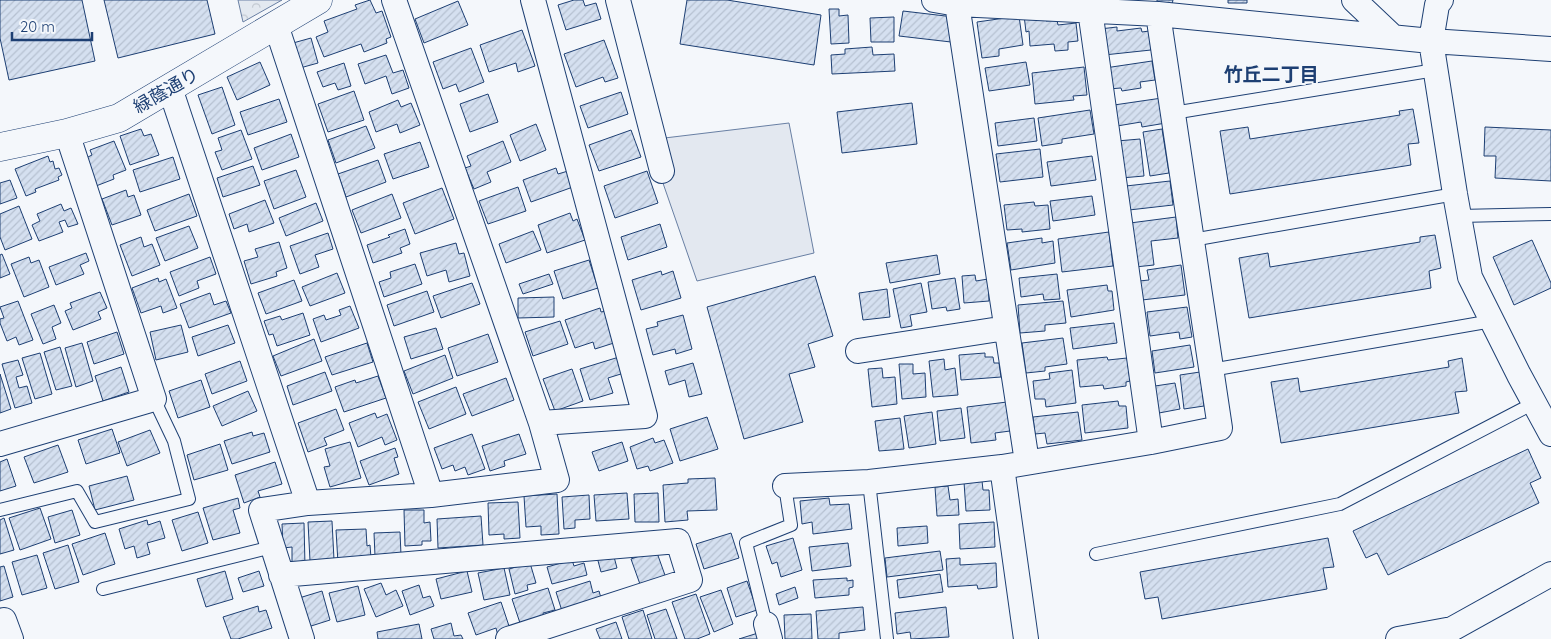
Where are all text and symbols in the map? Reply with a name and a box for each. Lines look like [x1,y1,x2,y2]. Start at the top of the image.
scale bar [12,10,92,42]
text: 20 m [20,17,55,36]
street label: 緑蔭通り [129,62,203,118]
district label: 竹丘二丁目 [1223,62,1319,86]

